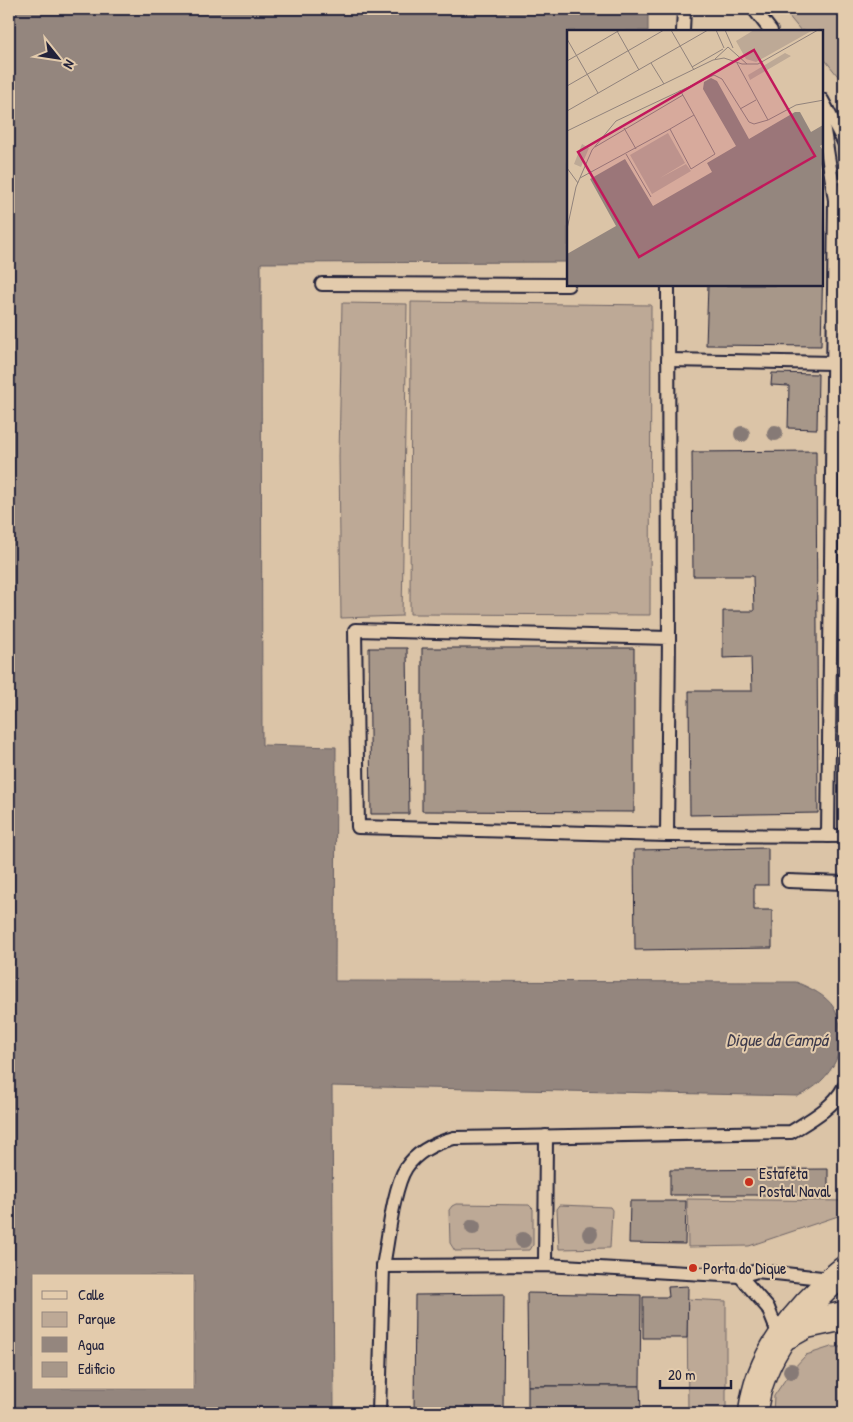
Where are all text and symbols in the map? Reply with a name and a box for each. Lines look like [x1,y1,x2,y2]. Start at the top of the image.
inset map [567,30,823,286]
north arrow [32,32,82,82]
text: N [59,57,80,73]
water label: Dique da Campá [726,1027,830,1052]
place label: Estafeta Postal Naval [759,1162,831,1202]
marker: Estafeta Postal Naval [743,1176,755,1188]
place label: Porta do Dique [703,1257,787,1279]
marker: Porta do Dique [687,1262,699,1274]
legend [32,1274,195,1390]
text: Calle [78,1284,105,1305]
text: Parque [78,1308,116,1329]
text: Agua [78,1334,104,1355]
scale bar [660,1357,732,1389]
text: Edificio [78,1358,115,1379]
text: 20 m [668,1364,695,1385]

